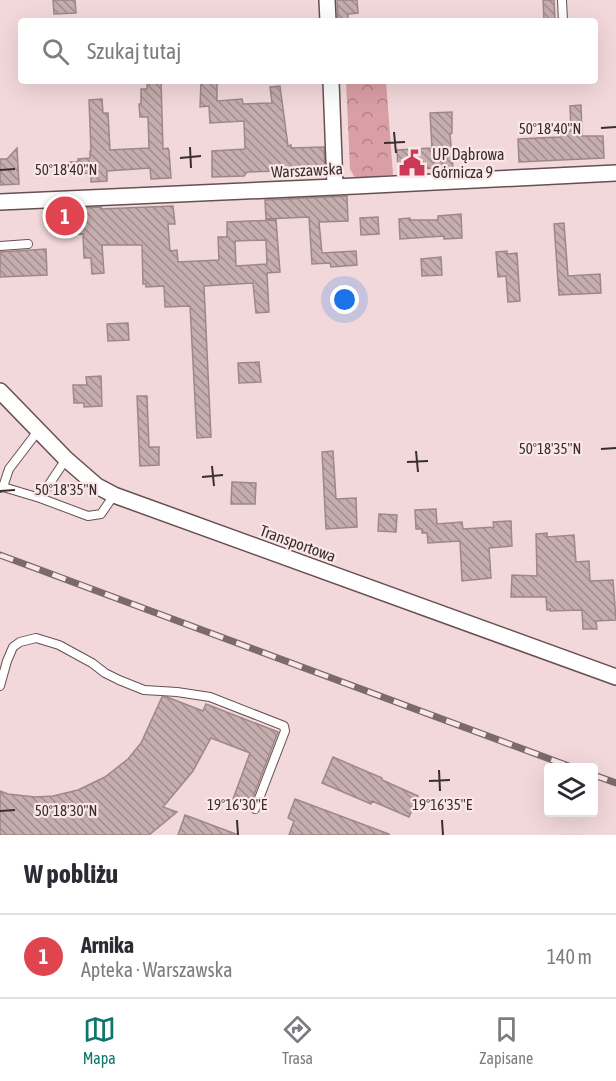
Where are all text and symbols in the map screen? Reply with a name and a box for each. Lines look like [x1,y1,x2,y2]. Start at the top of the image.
search box [18,18,598,84]
icon: search [39,35,72,68]
text: Szukaj tutaj [87,38,181,64]
text: 50°18'40"N [519,120,581,137]
place label: UP Dąbrowa Górnicza 9 [432,145,504,181]
public building icon: UP Dąbrowa Górnicza 9 [397,148,427,178]
street label: Warszawska [271,159,343,181]
text: 50°18'40"N [35,161,97,178]
pin: 1 [46,194,84,238]
your location [330,285,359,314]
text: 50°18'35"N [519,440,581,457]
text: 50°18'35"N [35,481,97,498]
street label: Transportowa [257,521,338,566]
map controls [544,763,598,817]
button: layers [544,763,598,817]
text: 19°16'30"E [207,796,268,813]
text: 19°16'35"E [412,796,473,813]
text: 50°18'30"N [35,802,97,819]
text: W pobliżu [24,859,118,889]
text: Arnika [81,932,134,958]
text: 1 [39,945,48,968]
text: 140 m [547,945,592,968]
text: Apteka · Warszawska [81,958,233,981]
tab: Mapa [83,1013,116,1067]
tab: Trasa [281,1013,314,1067]
tab: Zapisane [479,1013,533,1067]

